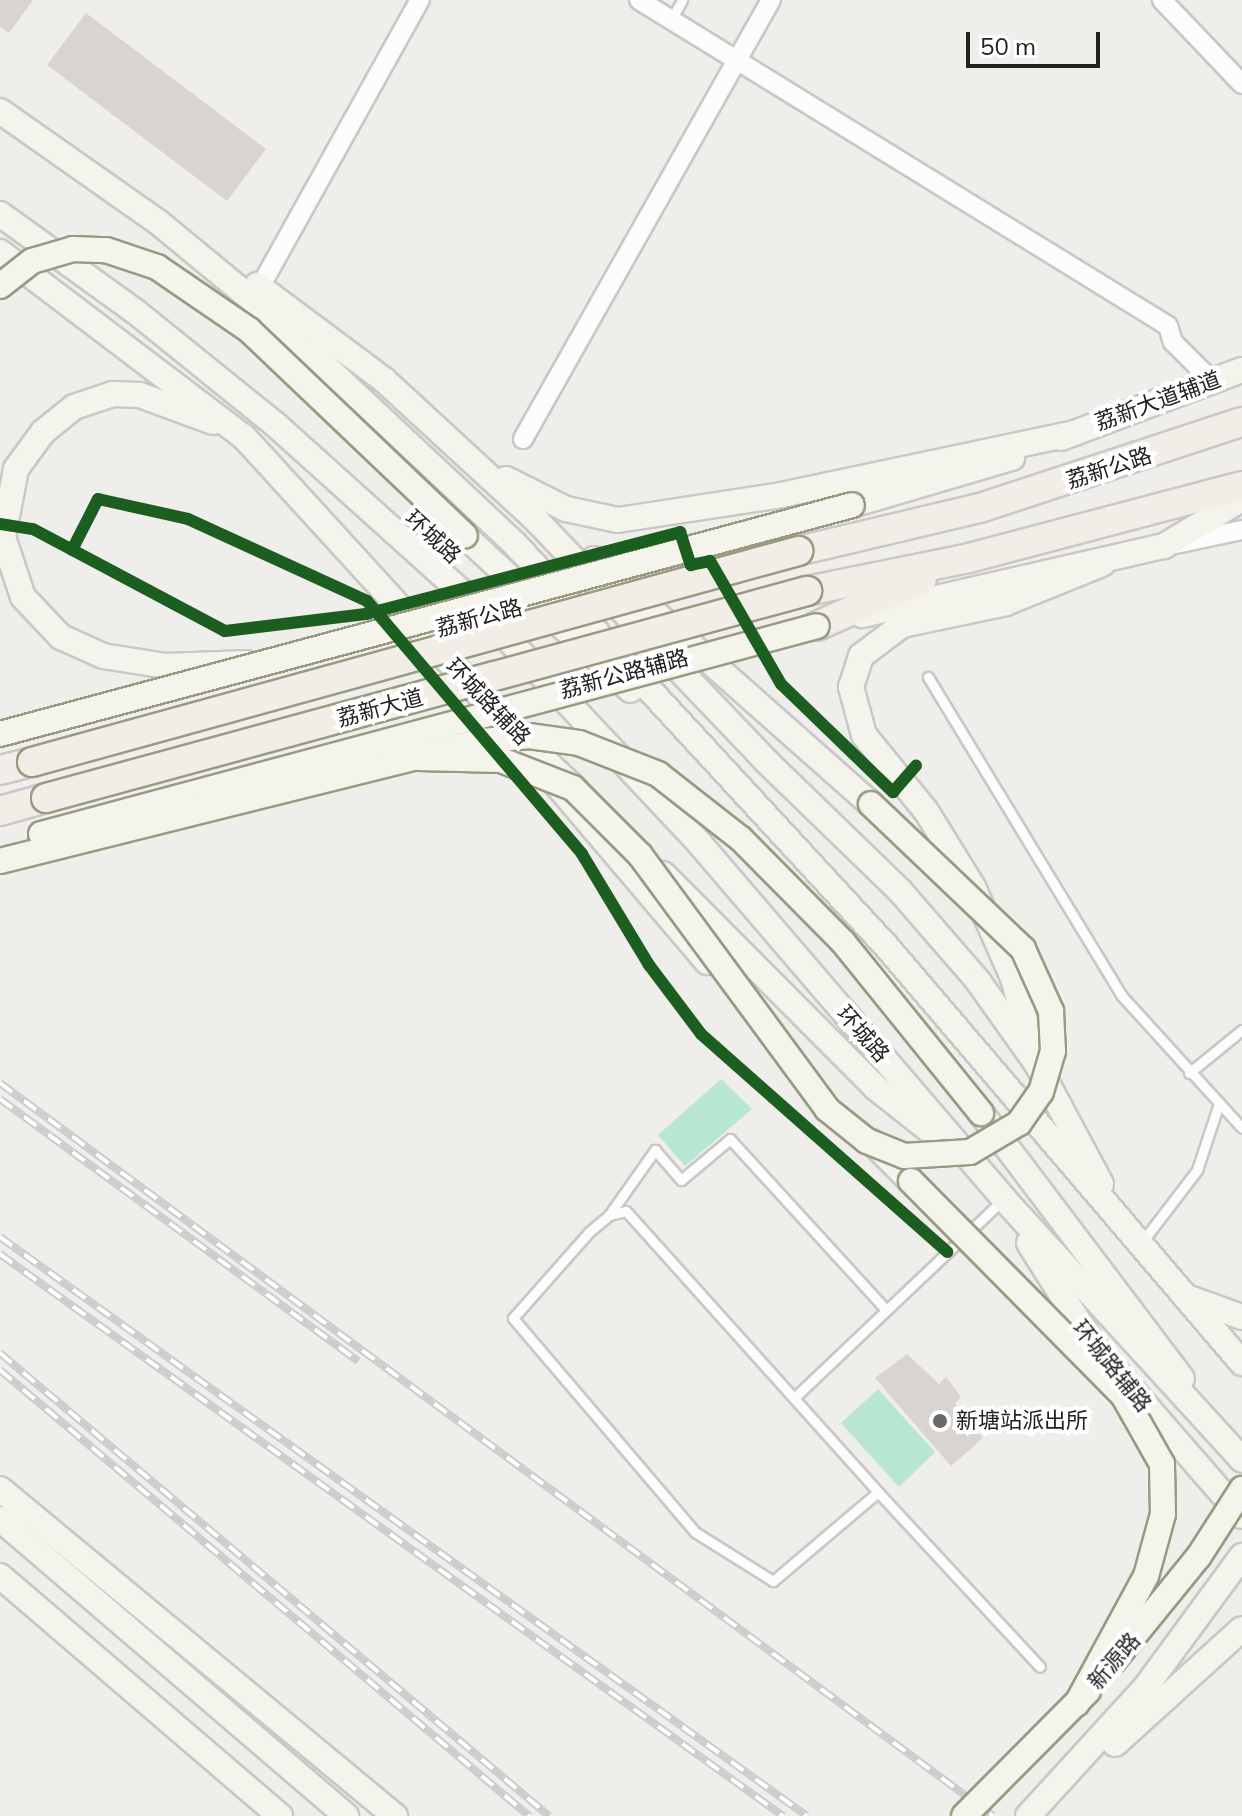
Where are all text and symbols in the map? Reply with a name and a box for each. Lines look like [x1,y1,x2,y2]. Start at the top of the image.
scale bar [970,16,1104,66]
text: 50 m [980,31,1036,61]
street label: 荔新大道辅道 [1091,366,1225,436]
street label: 荔新公路 [1063,442,1155,494]
street label: 环城路 [400,505,466,569]
street label: 荔新公路 [433,594,525,642]
street label: 荔新公路辅路 [557,644,691,704]
street label: 环城路辅路 [440,653,536,751]
street label: 荔新大道 [334,684,426,732]
street label: 环城路 [831,1000,895,1068]
street label: 环城路辅路 [1067,1315,1157,1417]
place label: 新塘站派出所 [956,1408,1088,1434]
marker: 新塘站派出所 [931,1412,949,1430]
street label: 新源路 [1082,1627,1146,1695]

